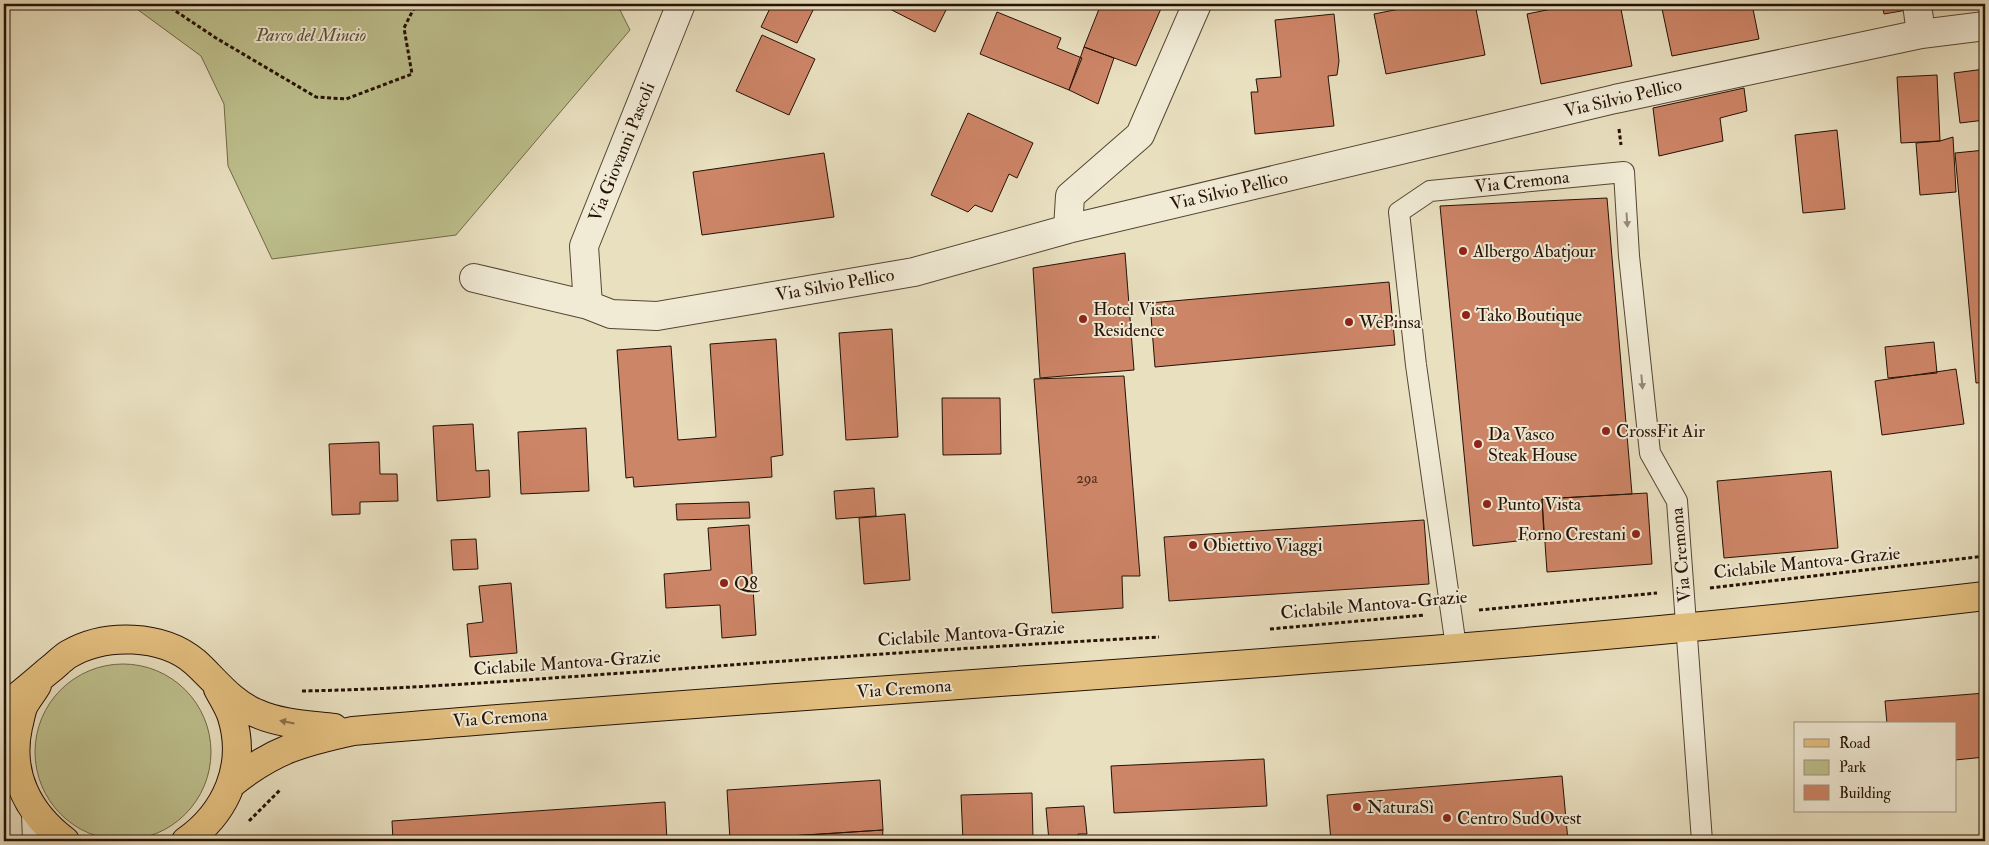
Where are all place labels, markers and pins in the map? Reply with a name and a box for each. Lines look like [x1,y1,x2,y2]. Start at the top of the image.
place label: Albergo Abatjour [1472,240,1596,263]
marker: Albergo Abatjour [1457,245,1469,257]
place label: Hotel Vista Residence [1093,298,1175,342]
place label: Tako Boutique [1476,304,1582,327]
marker: Tako Boutique [1460,309,1472,321]
place label: WePinsa [1358,311,1422,334]
marker: Hotel Vista Residence [1077,313,1089,325]
marker: WePinsa [1343,316,1355,328]
place label: CrossFit Air [1616,420,1705,443]
place label: Da Vasco Steak House [1488,423,1578,467]
marker: CrossFit Air [1600,425,1612,437]
marker: Da Vasco Steak House [1472,438,1484,450]
place label: Punto Vista [1497,493,1582,516]
marker: Punto Vista [1481,498,1493,510]
place label: Forno Crestani [1517,523,1626,546]
marker: Forno Crestani [1630,528,1642,540]
place label: Obiettivo Viaggi [1203,534,1323,557]
marker: Obiettivo Viaggi [1187,539,1199,551]
place label: Q8 [734,572,761,595]
marker: Q8 [718,577,730,589]
place label: NaturaSì [1367,796,1434,819]
marker: NaturaSì [1351,801,1363,813]
place label: Centro SudOvest [1457,807,1582,830]
marker: Centro SudOvest [1441,812,1453,824]

